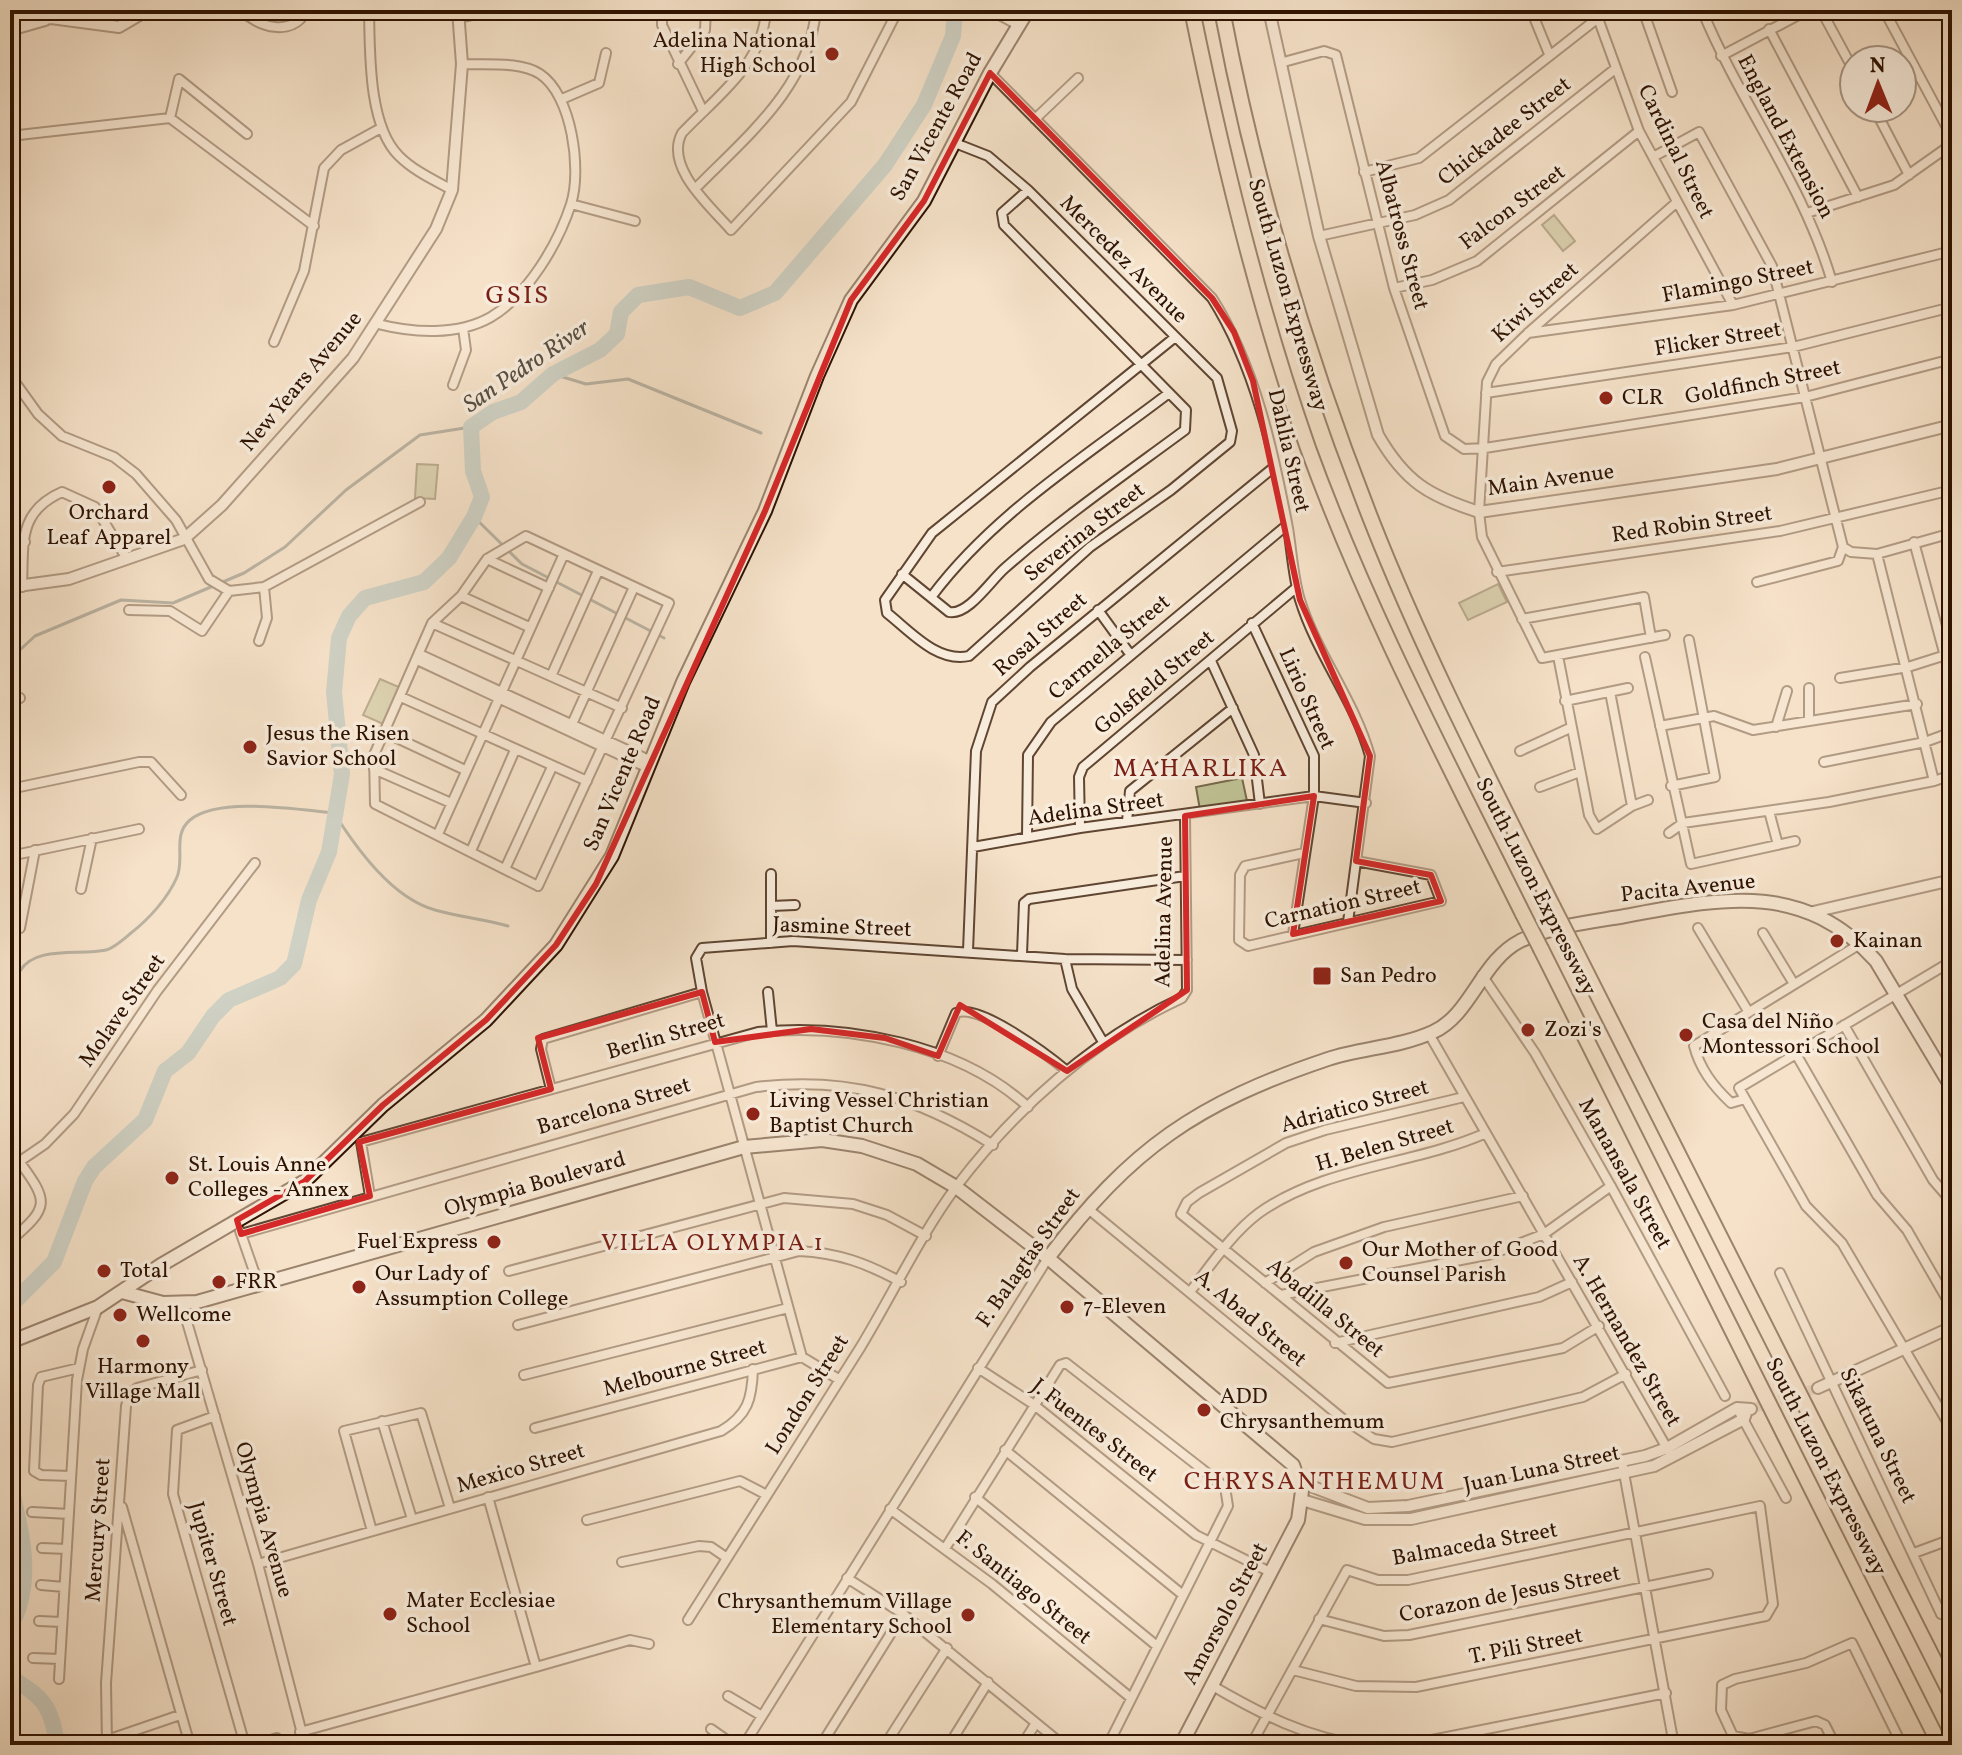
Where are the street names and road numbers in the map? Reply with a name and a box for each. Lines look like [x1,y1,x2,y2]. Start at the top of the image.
street label: San Vicente Road [883,47,991,207]
street label: England Extension [1729,50,1841,224]
street label: Chickadee Street [1432,70,1578,194]
street label: Cardinal Street [1629,79,1721,225]
street label: Albatross Street [1366,156,1436,314]
street label: Falcon Street [1454,158,1573,258]
street label: South Luzon Expressway [1239,175,1335,415]
street label: Mercedez Avenue [1052,189,1194,331]
street label: Flamingo Street [1659,252,1817,312]
street label: Kiwi Street [1486,255,1586,350]
street label: New Years Avenue [234,305,370,459]
street label: Flicker Street [1652,315,1784,365]
street label: Goldfinch Street [1683,353,1844,413]
street label: Dahlia Street [1259,386,1317,516]
street label: Main Avenue [1486,457,1616,505]
street label: Severina Street [1018,476,1152,590]
street label: Red Robin Street [1610,498,1775,552]
street label: Rosal Street [987,585,1095,685]
street label: Carmella Street [1042,588,1178,708]
street label: Golsfield Street [1088,623,1222,743]
street label: Lirio Street [1270,643,1342,755]
street label: San Vicente Road [576,692,670,856]
street label: South Luzon Expressway [1466,773,1604,1001]
street label: Adelina Street [1026,785,1166,835]
street label: Adelina Avenue [1148,836,1182,988]
street label: Pacita Avenue [1619,867,1757,911]
street label: Carnation Street [1262,872,1424,938]
street label: Jasmine Street [772,910,912,946]
street label: Molave Street [72,948,174,1074]
street label: Berlin Street [603,1005,729,1069]
street label: Barcelona Street [534,1070,695,1144]
street label: Adriatico Street [1278,1072,1433,1142]
street label: Manansala Street [1570,1093,1679,1255]
street label: H. Belen Street [1312,1111,1458,1181]
street label: Olympia Boulevard [441,1144,629,1226]
street label: F. Balagtas Street [969,1182,1089,1334]
street label: A. Hernandez Street [1564,1249,1688,1433]
street label: Abadilla Street [1259,1252,1391,1366]
street label: A. Abad Street [1187,1263,1313,1375]
street label: London Street [759,1329,857,1461]
street label: Melbourne Street [600,1332,770,1406]
street label: South Luzon Expressway [1756,1353,1894,1581]
street label: Sikatuna Street [1831,1363,1923,1509]
street label: J. Fuentes Street [1024,1372,1164,1491]
street label: Mexico Street [453,1436,589,1502]
street label: Juan Luna Street [1461,1438,1623,1502]
street label: Olympia Avenue [226,1439,300,1601]
street label: Mercury Street [78,1457,120,1603]
street label: Jupiter Street [179,1498,245,1630]
street label: Balmaceda Street [1390,1515,1560,1575]
street label: F. Santiago Street [948,1523,1098,1653]
street label: Amorsolo Street [1175,1537,1277,1691]
street label: Corazon de Jesus Street [1397,1558,1624,1632]
street label: T. Pili Street [1466,1621,1586,1673]

